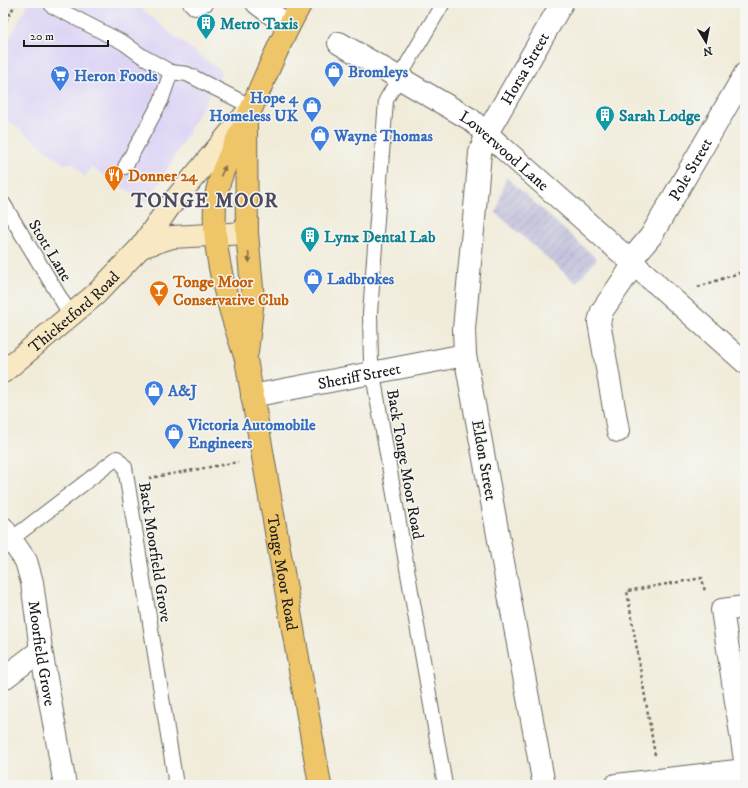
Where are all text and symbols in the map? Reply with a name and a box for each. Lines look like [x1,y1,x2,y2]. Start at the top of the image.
building icon: Metro Taxis [195,12,217,40]
place label: Metro Taxis [220,14,299,34]
scale bar [24,22,108,48]
north arrow [686,22,726,62]
text: 20 m [30,29,54,44]
street label: Horsa Street [497,29,554,108]
text: N [702,43,713,59]
shop icon: Bromleys [323,60,345,88]
place label: Bromleys [348,62,409,82]
supermarket icon: Heron Foods [49,64,71,92]
place label: Heron Foods [74,66,158,86]
place label: Hope 4 Homeless UK [209,88,299,126]
shop icon: Hope 4 Homeless UK [301,95,323,123]
building icon: Sarah Lodge [594,104,616,132]
street label: Lowerwood Lane [456,106,553,196]
place label: Sarah Lodge [619,106,701,126]
shop icon: Wayne Thomas [309,124,331,152]
place label: Wayne Thomas [333,126,433,146]
street label: Pole Street [665,135,717,205]
restaurant icon: Donner 24 [103,164,125,192]
place label: Donner 24 [128,166,198,186]
one-way arrow [220,166,226,177]
district label: TONGE MOOR [130,189,279,214]
street label: Stott Lane [24,216,76,285]
building icon: Lynx Dental Lab [299,225,321,253]
place label: Lynx Dental Lab [324,227,436,247]
one-way arrow [246,251,252,263]
street label: Thicketford Road [25,267,124,357]
shop icon: Ladbrokes [302,267,324,295]
place label: Ladbrokes [327,269,395,289]
place label: Tonge Moor Conservative Club [172,272,289,310]
bar icon: Tonge Moor Conservative Club [148,279,170,307]
street label: Sheriff Street [316,359,402,394]
shop icon: A&J [143,379,165,407]
place label: A&J [167,381,198,401]
street label: Back Tonge Moor Road [382,388,428,541]
place label: Victoria Automobile Engineers [187,415,316,453]
street label: Eldon Street [467,418,501,502]
shop icon: Victoria Automobile Engineers [163,422,185,450]
street label: Back Moorfield Grove [134,481,176,624]
street label: Tonge Moor Road [262,513,302,632]
street label: Moorfield Grove [24,599,60,708]

